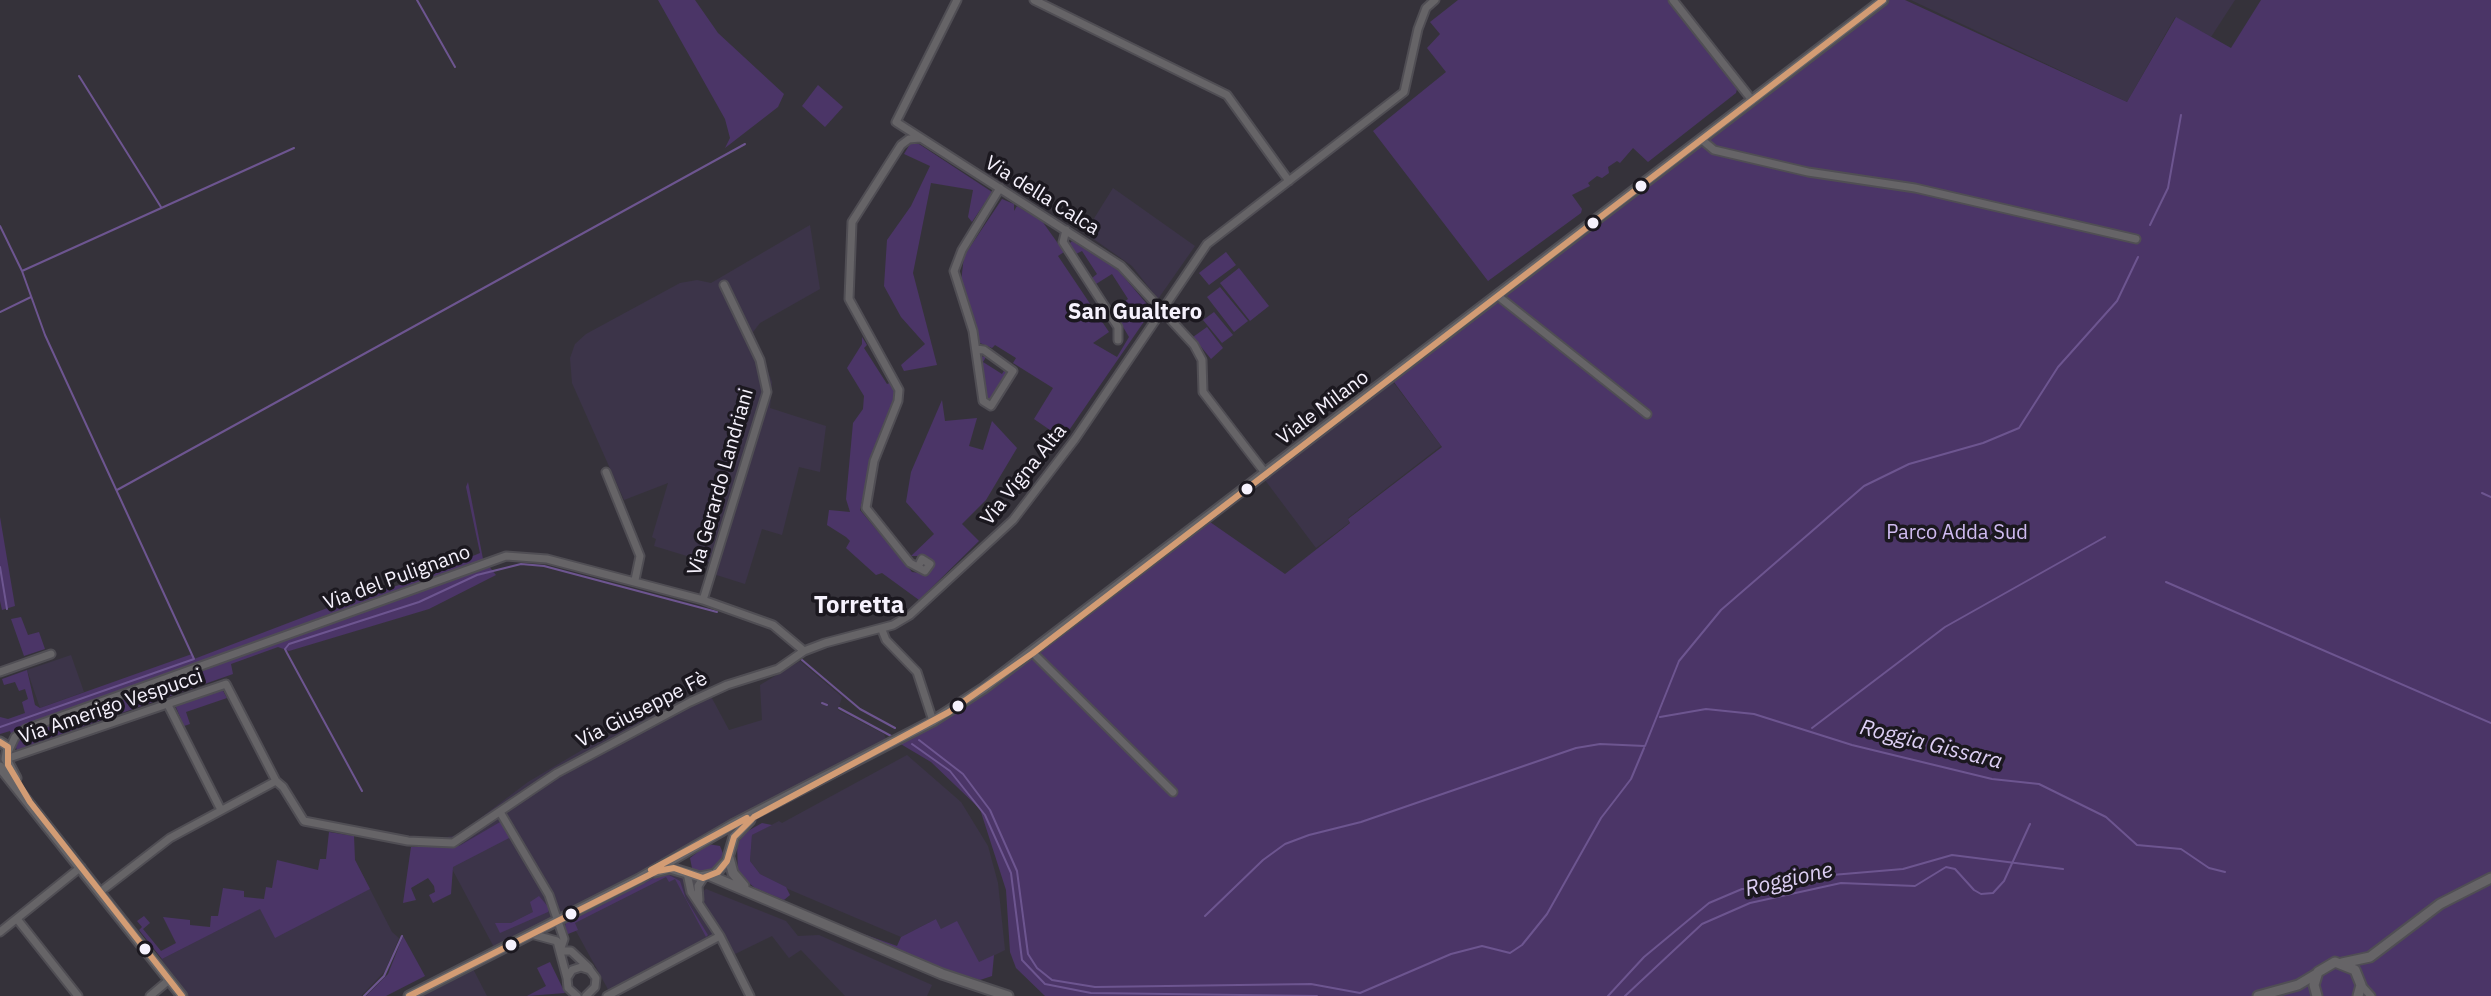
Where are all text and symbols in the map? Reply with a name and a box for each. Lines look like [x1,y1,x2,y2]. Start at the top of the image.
street label: Via della Calca [980,151,1104,241]
unlabelled marker [1633,178,1649,194]
unlabelled marker [1585,215,1601,231]
district label: San Gualtero [1068,300,1202,326]
street label: Viale Milano [1272,366,1374,450]
street label: Via Gerardo Landriani [683,386,759,578]
street label: Via Vigna Alta [976,420,1072,530]
unlabelled marker [1239,481,1255,497]
park label: Parco Adda Sud [1886,521,2028,545]
street label: Via del Pulignano [320,540,474,616]
district label: Torretta [814,592,904,620]
street label: Via Amerigo Vespucci [16,664,206,750]
street label: Via Giuseppe Fè [572,667,712,753]
unlabelled marker [950,698,966,714]
water label: Roggia Gissara [1857,715,2005,775]
water label: Roggione [1743,857,1835,903]
unlabelled marker [563,906,579,922]
unlabelled marker [503,937,519,953]
unlabelled marker [137,941,153,957]

